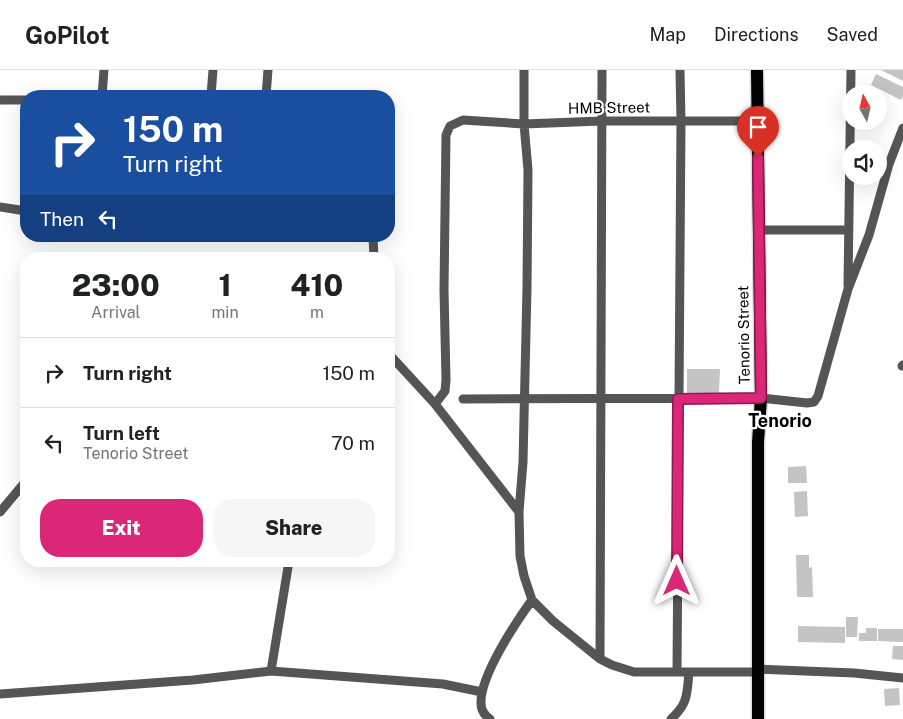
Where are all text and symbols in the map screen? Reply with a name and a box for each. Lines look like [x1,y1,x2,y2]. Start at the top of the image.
text: GoPilot [25,21,109,49]
text: Map [649,24,686,45]
text: Directions [714,24,799,45]
text: Saved [827,24,878,45]
north arrow [842,85,888,130]
map controls [842,85,887,185]
street label: HMB Street [568,98,650,117]
pin [737,106,779,157]
text: 150 m [123,109,223,150]
icon: right [40,110,105,175]
icon: arrive [744,113,772,141]
button: sound [842,140,887,185]
text: Turn right [123,151,223,177]
icon: left [94,205,122,233]
text: Then [40,208,84,230]
text: 23:00 [72,267,160,303]
text: 1 [219,267,232,303]
text: 410 [290,267,343,303]
street label: Tenorio Street [734,285,753,385]
text: Arrival [91,303,140,322]
text: min [212,303,239,322]
text: m [310,303,324,322]
icon: right [40,359,68,387]
text: Turn right [83,362,172,384]
text: 150 m [322,362,375,384]
district label: Tenorio [748,410,812,431]
text: Turn left [83,422,160,444]
icon: left [40,429,68,457]
text: 70 m [331,432,375,454]
text: Tenorio Street [83,444,189,463]
button: Exit [40,499,203,557]
button: Share [213,499,375,557]
position arrow [650,554,702,606]

